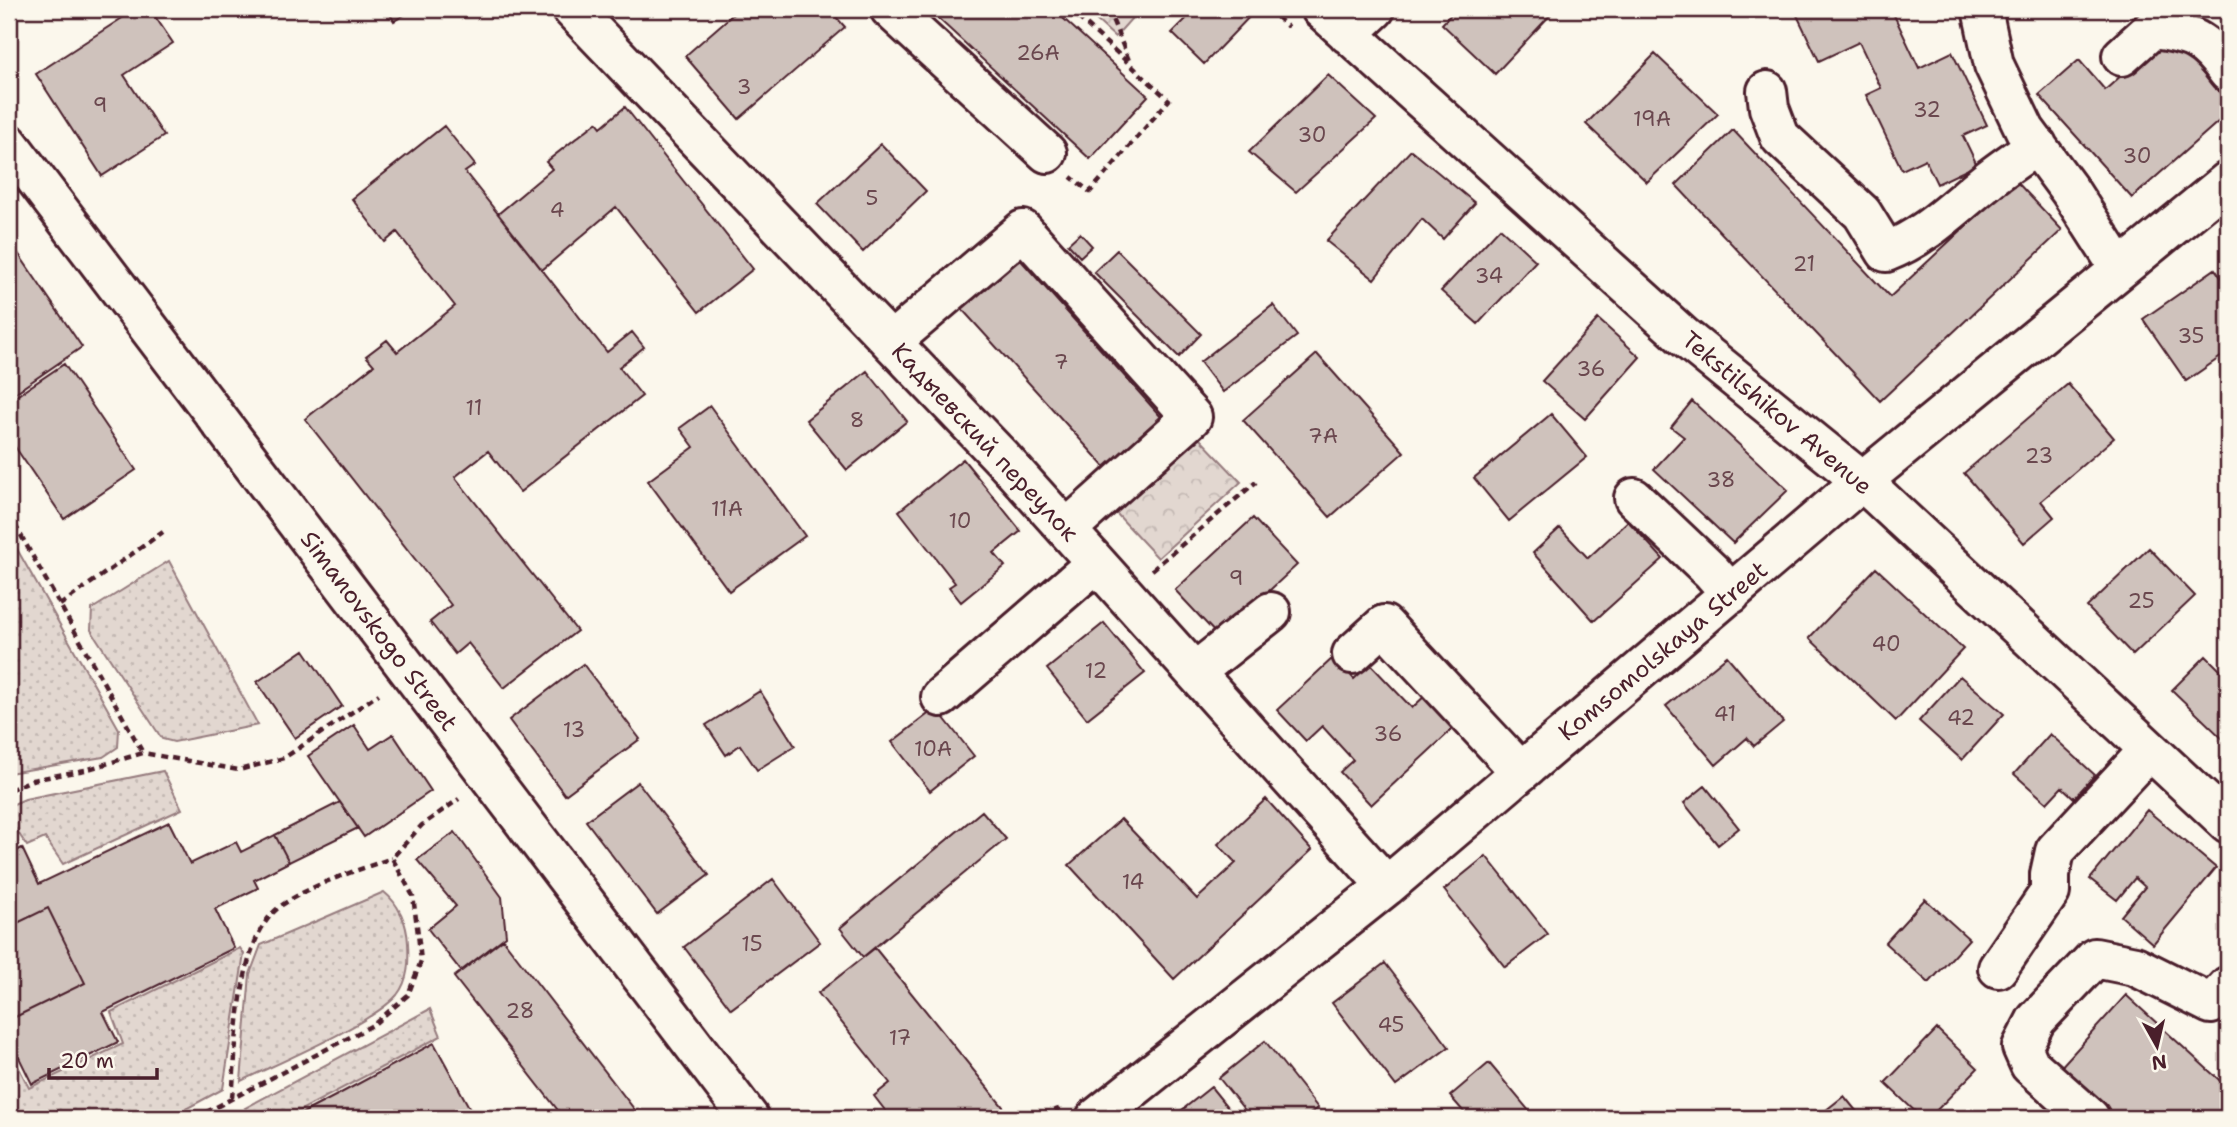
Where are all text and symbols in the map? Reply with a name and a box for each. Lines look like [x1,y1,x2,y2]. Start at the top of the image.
house number: 26А [1016,39,1060,67]
house number: 3 [737,73,751,101]
house number: 9 [93,91,107,119]
house number: 32 [1913,96,1941,124]
house number: 19А [1633,105,1671,133]
house number: 30 [1297,121,1327,149]
house number: 30 [2122,142,2152,170]
house number: 5 [866,184,878,212]
house number: 4 [550,196,564,224]
house number: 21 [1793,250,1815,278]
house number: 34 [1475,262,1503,290]
house number: 35 [2178,322,2204,350]
street label: Tekstilshikov Avenue [1675,324,1879,502]
street label: Кадыевский переулок [884,336,1086,548]
house number: 7 [1054,348,1068,376]
house number: 36 [1577,355,1605,383]
house number: 11 [466,394,482,422]
house number: 8 [850,406,864,434]
house number: 7А [1308,422,1338,450]
house number: 23 [2025,442,2053,470]
house number: 38 [1707,466,1735,494]
house number: 11А [711,495,743,523]
house number: 10 [949,507,971,535]
street label: Simanovskogo Street [293,524,465,738]
street label: Komsomolskaya Street [1552,554,1774,748]
house number: 9 [1229,564,1243,592]
house number: 25 [2127,587,2155,615]
house number: 40 [1871,630,1901,658]
house number: 12 [1085,657,1107,685]
house number: 41 [1714,700,1736,728]
house number: 42 [1947,704,1975,732]
house number: 13 [563,716,585,744]
house number: 36 [1374,720,1402,748]
house number: 10А [914,735,952,763]
house number: 14 [1122,868,1144,896]
house number: 15 [741,930,763,958]
house number: 28 [506,997,534,1025]
house number: 45 [1378,1011,1404,1039]
north arrow [2122,1012,2192,1082]
house number: 17 [889,1024,911,1052]
scale bar [49,1036,158,1080]
text: 20 m [60,1047,114,1075]
text: N [2150,1049,2168,1076]

